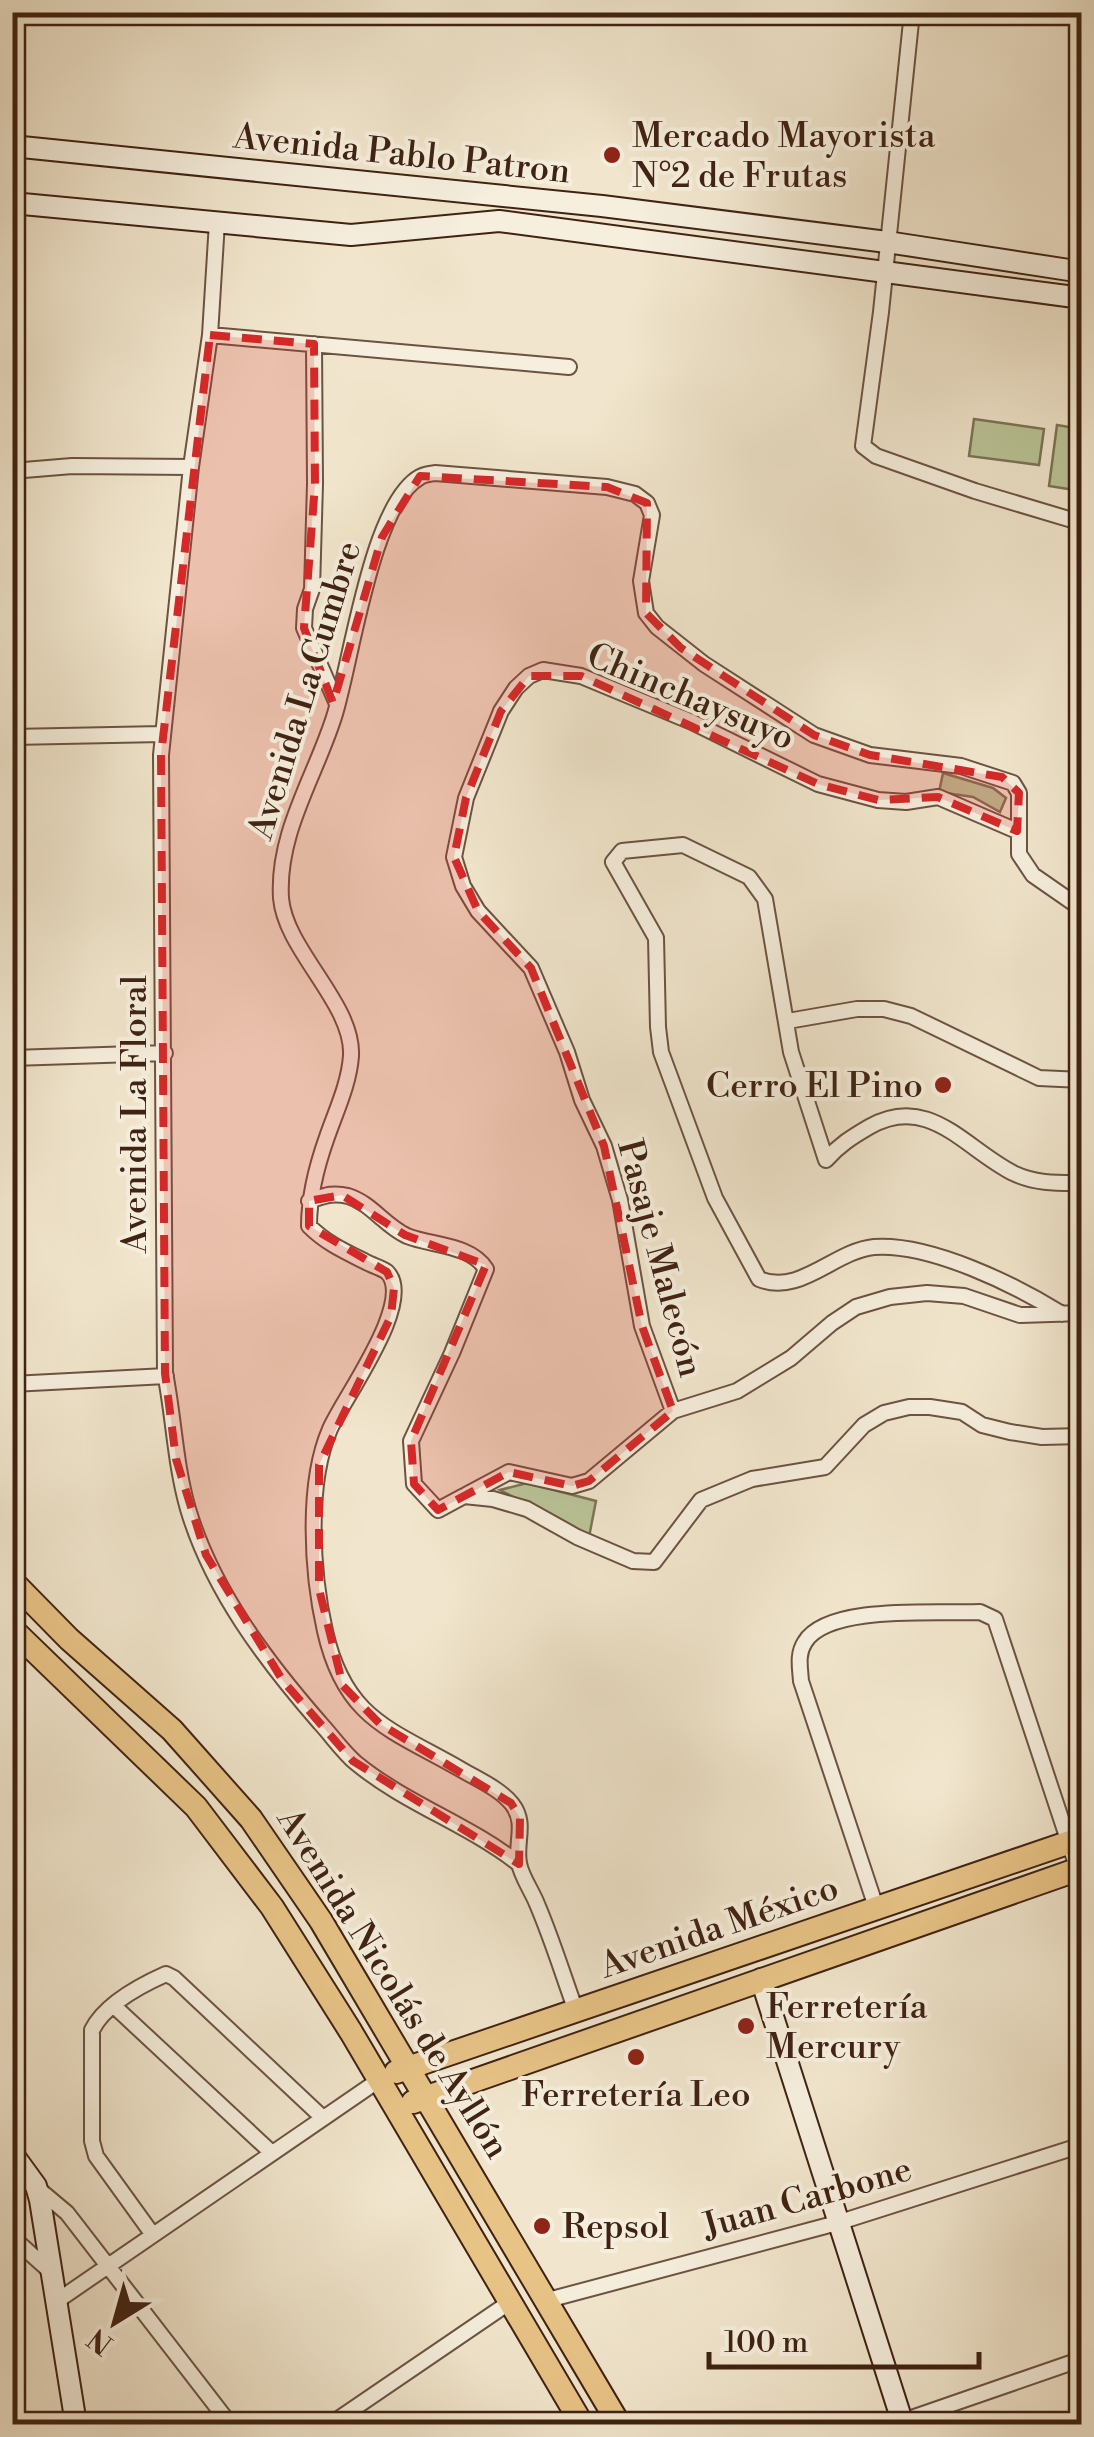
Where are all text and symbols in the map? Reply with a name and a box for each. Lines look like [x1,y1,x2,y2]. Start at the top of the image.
street label: Avenida Pablo Patron [230,115,573,194]
place label: Mercado Mayorista N°2 de Frutas [632,115,936,198]
marker: Mercado Mayorista N°2 de Frutas [601,144,623,166]
street label: Avenida La Cumbre [239,536,371,846]
street label: Chinchaysuyo [580,634,801,760]
street label: Avenida La Floral [114,975,157,1254]
place label: Cerro El Pino [706,1065,923,1108]
marker: Cerro El Pino [932,1074,954,1096]
street label: Pasaje Malecón [607,1135,712,1382]
street label: Avenida Nicolás de Ayllón [267,1800,518,2167]
street label: Avenida México [594,1867,844,1989]
place label: Ferretería Mercury [766,1986,928,2069]
marker: Ferretería Mercury [735,2015,757,2037]
marker: Ferretería Leo [625,2046,647,2068]
place label: Ferretería Leo [521,2074,751,2117]
street label: Juan Carbone [696,2148,917,2249]
place label: Repsol [562,2206,669,2249]
marker: Repsol [531,2215,553,2237]
north arrow [65,2272,165,2372]
scale bar [709,2307,979,2369]
text: N [81,2320,120,2361]
text: 100 m [724,2324,808,2362]

